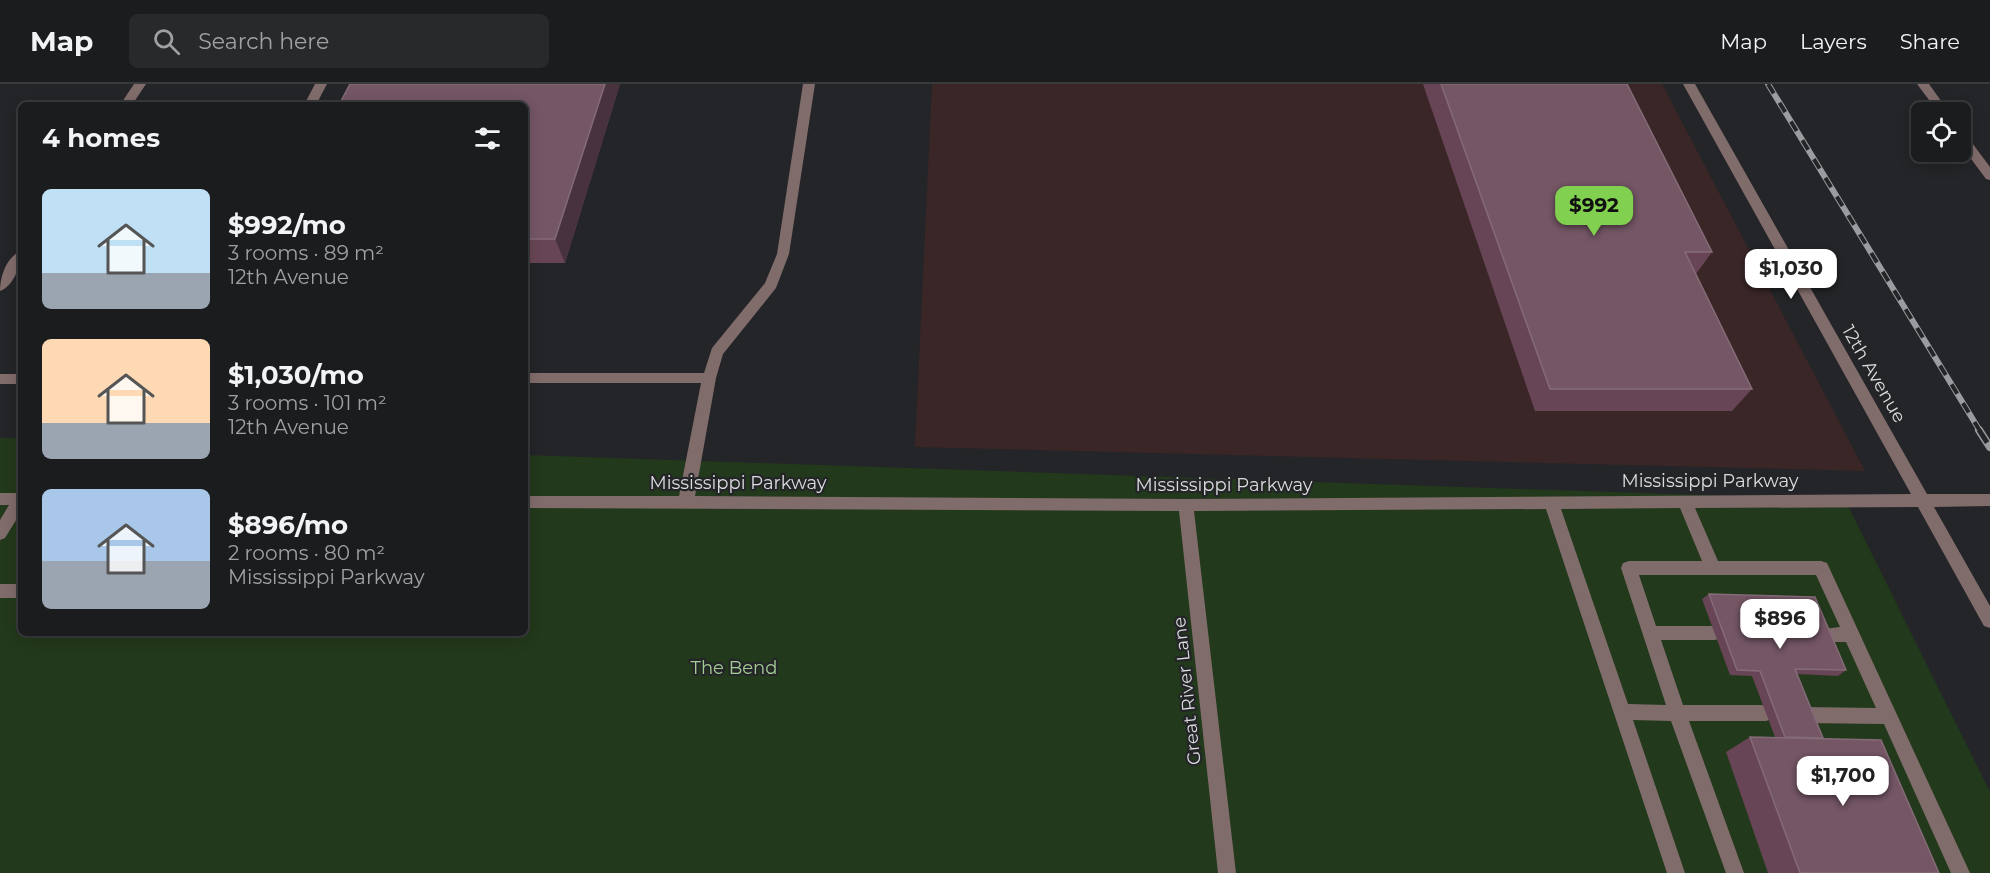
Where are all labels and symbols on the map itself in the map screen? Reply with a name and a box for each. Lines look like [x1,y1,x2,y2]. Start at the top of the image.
pin: $992 [1558,186,1630,237]
pin: $1,030 [1742,249,1840,300]
street label: 12th Avenue [1837,321,1911,427]
street label: Mississippi Parkway [1622,470,1799,492]
street label: Mississippi Parkway [650,472,827,494]
street label: Mississippi Parkway [1136,474,1313,496]
pin: $896 [1744,599,1816,650]
street label: Great River Lane [1168,616,1206,766]
park label: The Bend [691,657,777,679]
pin: $1,700 [1794,756,1892,807]

